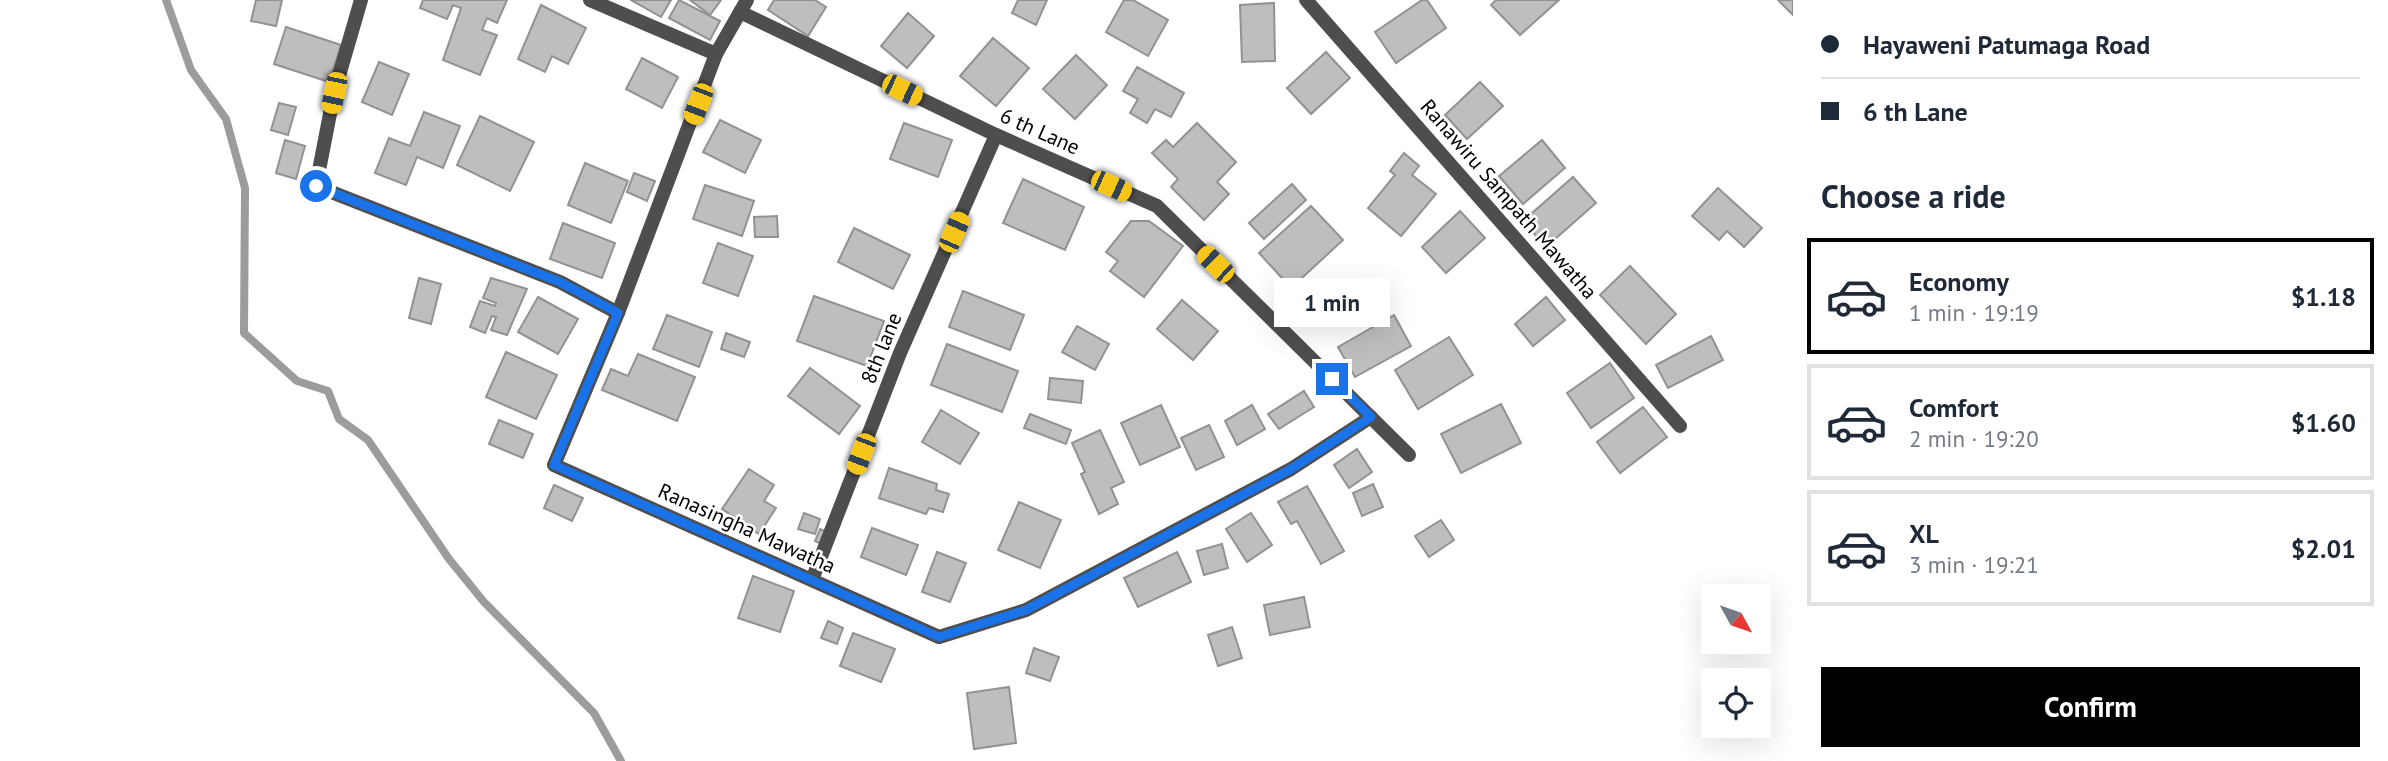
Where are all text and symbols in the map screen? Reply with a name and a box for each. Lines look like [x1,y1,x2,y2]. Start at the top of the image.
text: Hayaweni Patumaga Road [1863,28,2150,61]
car [320,70,349,116]
car [879,71,926,109]
car [681,81,716,127]
street label: Ranawiru Sampath Mawatha [1415,93,1603,305]
text: 6 th Lane [1863,95,1968,128]
street label: 6 th Lane [996,102,1084,160]
car [1088,168,1135,204]
route start [300,170,332,202]
text: Choose a ride [1821,175,2006,217]
car [936,209,973,255]
car [1193,242,1238,286]
icon: car [1825,265,1888,328]
text: Economy [1909,265,2009,298]
callout: 1 min [1274,278,1390,326]
text: $1.18 [2291,280,2356,313]
text: 1 min [1304,288,1360,317]
text: 1 min · 19:19 [1909,298,2039,327]
street label: 8th lane [855,308,907,388]
route end [1316,363,1348,395]
icon: car [1825,391,1888,454]
text: Comfort [1909,391,1999,424]
text: $1.60 [2291,406,2356,439]
text: 2 min · 19:20 [1909,424,2039,453]
car [844,431,879,477]
street label: Ranasingha Mawatha [654,477,840,579]
icon: car [1825,517,1888,580]
text: XL [1909,517,1939,550]
text: $2.01 [2291,532,2356,565]
text: 3 min · 19:21 [1909,550,2039,579]
north arrow [1701,584,1771,654]
map controls [1701,584,1771,738]
button: Confirm [1821,667,2360,747]
button: locate [1701,668,1771,738]

